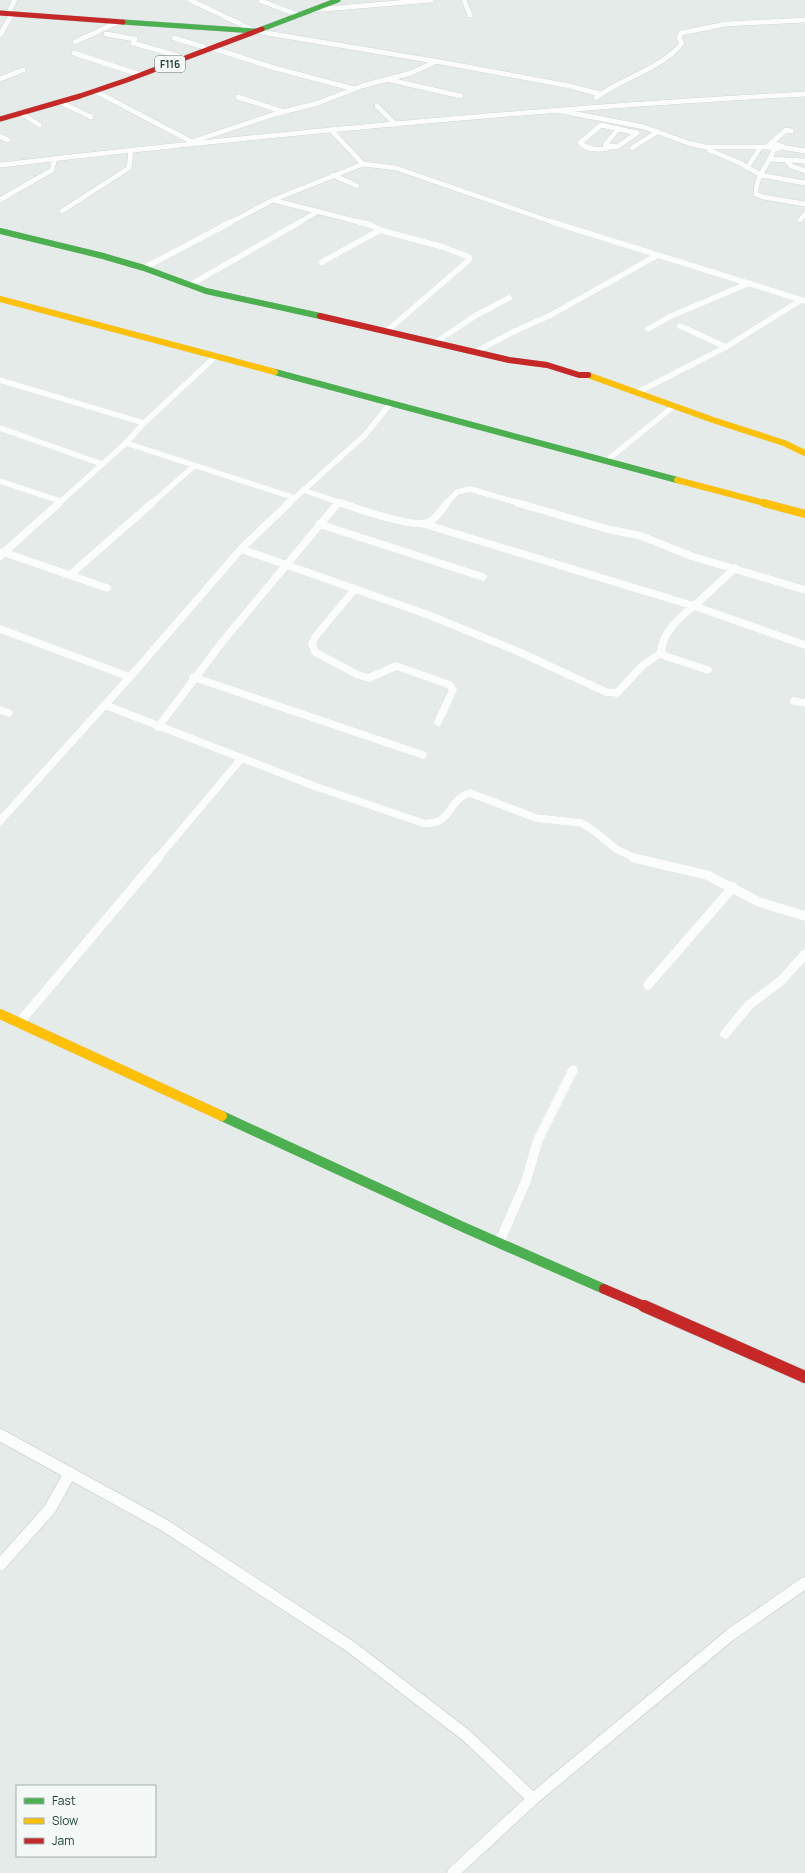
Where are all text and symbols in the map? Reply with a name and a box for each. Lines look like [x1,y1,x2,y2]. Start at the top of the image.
road number: F116 [155,56,185,72]
legend [16,1785,156,1857]
text: Fast [52,1792,76,1809]
text: Slow [52,1812,78,1829]
text: Jam [52,1832,74,1849]

